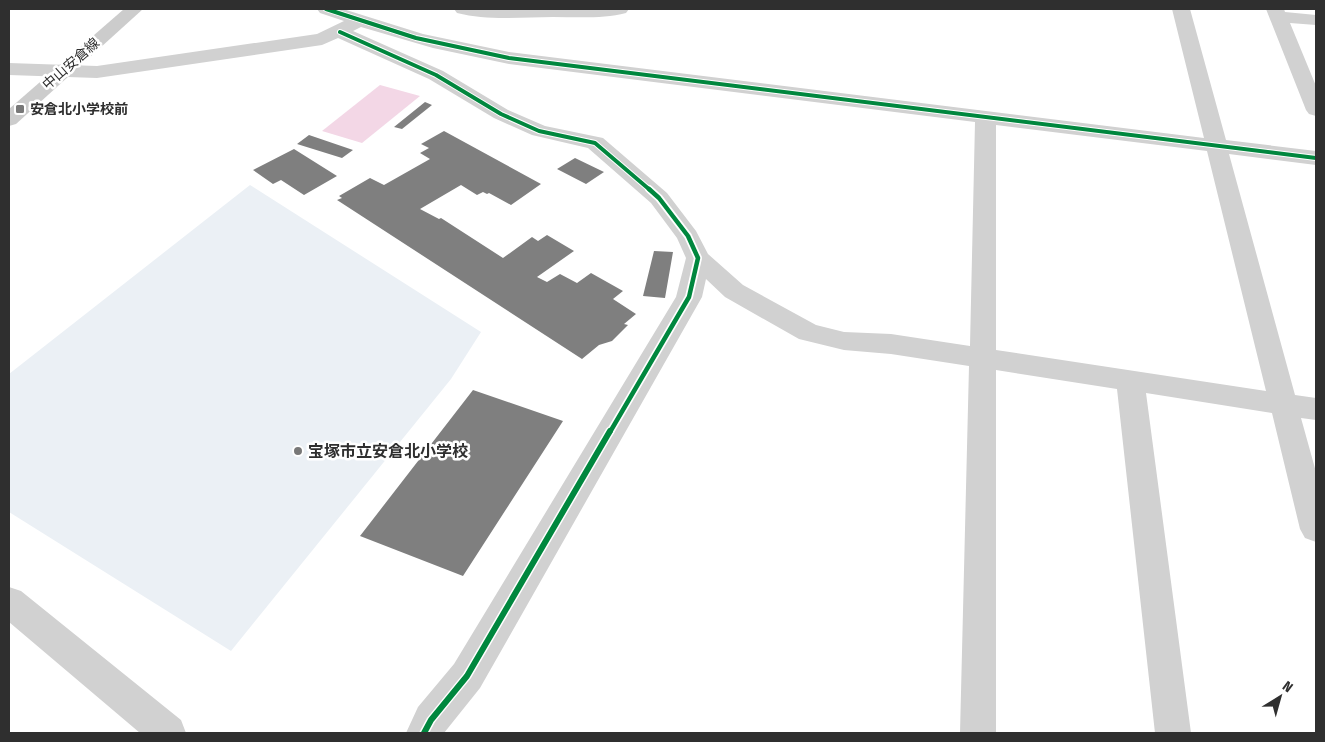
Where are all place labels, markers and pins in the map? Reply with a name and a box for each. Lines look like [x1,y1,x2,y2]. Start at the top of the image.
place label: 安倉北小学校前 [30,101,128,118]
marker: 安倉北小学校前 [14,103,26,115]
place label: 宝塚市立安倉北小学校 [308,442,468,461]
marker: 宝塚市立安倉北小学校 [292,445,304,457]

